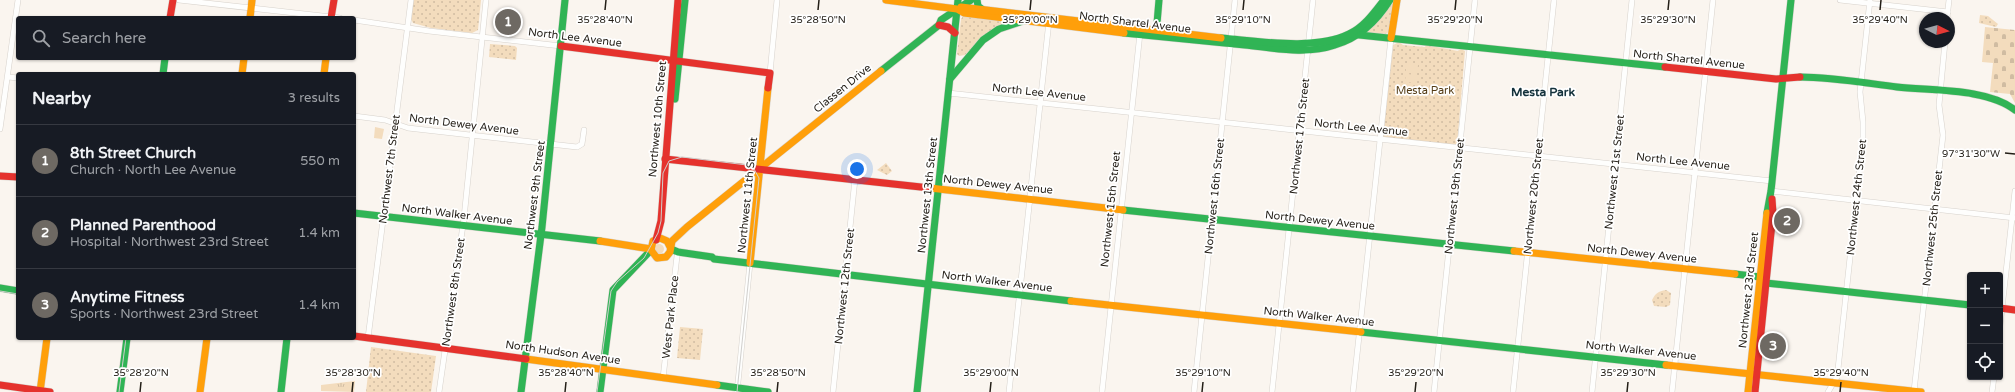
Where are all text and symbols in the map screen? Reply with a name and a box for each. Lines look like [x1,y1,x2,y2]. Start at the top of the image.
pin: 1 [495,7,521,37]
street label: North Shartel Avenue [1078,9,1192,36]
north arrow [1919,12,1955,48]
text: 35°28'40"N [577,14,633,26]
text: 35°28'50"N [790,14,846,26]
text: 35°29'00"N [1002,14,1058,26]
text: 35°29'10"N [1215,14,1271,26]
text: 35°29'20"N [1427,14,1483,26]
text: 35°29'30"N [1640,14,1696,26]
text: 35°29'40"N [1852,14,1908,26]
search box [16,16,356,60]
street label: North Lee Avenue [527,25,623,50]
icon: search [30,27,52,49]
text: Search here [62,29,146,47]
street label: North Shartel Avenue [1632,47,1746,72]
street label: Northwest 10th Street [646,60,669,178]
street label: Classen Drive [811,61,874,115]
street label: Northwest 17th Street [1287,77,1312,195]
street label: North Lee Avenue [991,81,1087,104]
park label: Mesta Park [1396,84,1454,97]
district label: Mesta Park [1511,85,1575,99]
text: Nearby [32,88,91,109]
text: 3 results [288,90,340,106]
street label: North Dewey Avenue [408,111,520,138]
street label: Northwest 7th Street [376,114,403,224]
street label: Northwest 21st Street [1602,114,1627,230]
street label: North Lee Avenue [1313,116,1409,139]
street label: Northwest 11th Street [735,136,760,254]
street label: Northwest 13th Street [915,136,940,254]
street label: Northwest 16th Street [1202,137,1227,255]
street label: Northwest 19th Street [1442,137,1467,255]
street label: Northwest 20th Street [1521,137,1546,255]
street label: Northwest 24th Street [1844,138,1869,256]
street label: Northwest 9th Street [521,140,548,250]
text: 8th Street Church [70,144,196,162]
text: 97°31'30"W [1942,148,2000,160]
street label: Northwest 15th Street [1098,150,1123,268]
street label: North Lee Avenue [1635,150,1731,173]
text: 1 [41,153,49,169]
text: 550 m [300,153,340,169]
your location [847,159,867,179]
text: Church · North Lee Avenue [70,162,236,178]
street label: Northwest 25th Street [1920,169,1945,287]
street label: North Dewey Avenue [942,172,1054,197]
street label: North Walker Avenue [401,201,513,228]
pin: 2 [1774,206,1800,236]
street label: North Dewey Avenue [1264,208,1376,233]
text: Planned Parenthood [70,216,216,234]
text: 2 [41,225,49,241]
text: 1.4 km [298,225,340,241]
street label: Northwest 12th Street [832,227,857,345]
street label: Northwest 23rd Street [1736,231,1761,349]
text: Hospital · Northwest 23rd Street [70,234,269,250]
street label: Northwest 8th Street [439,237,468,347]
street label: North Dewey Avenue [1586,241,1698,266]
street label: North Walker Avenue [941,268,1053,295]
map controls [1967,272,2003,380]
button: + [1967,272,2003,308]
street label: West Park Place [660,275,681,359]
text: Anytime Fitness [70,288,185,306]
text: 3 [41,297,49,313]
text: 1.4 km [298,297,340,313]
street label: North Walker Avenue [1263,304,1375,329]
text: Sports · Northwest 23rd Street [70,306,258,322]
button: − [1967,308,2003,344]
pin: 3 [1760,331,1786,361]
street label: North Hudson Avenue [505,338,621,367]
street label: North Walker Avenue [1585,338,1697,363]
button: locate [1967,344,2003,380]
text: 35°28'20"N [113,367,169,379]
text: 35°28'30"N [325,367,381,379]
text: 35°28'40"N [538,367,594,379]
text: 35°28'50"N [750,367,806,379]
text: 35°29'00"N [963,367,1019,379]
text: 35°29'10"N [1175,367,1231,379]
text: 35°29'20"N [1388,367,1444,379]
text: 35°29'30"N [1600,367,1656,379]
text: 35°29'40"N [1813,367,1869,379]

